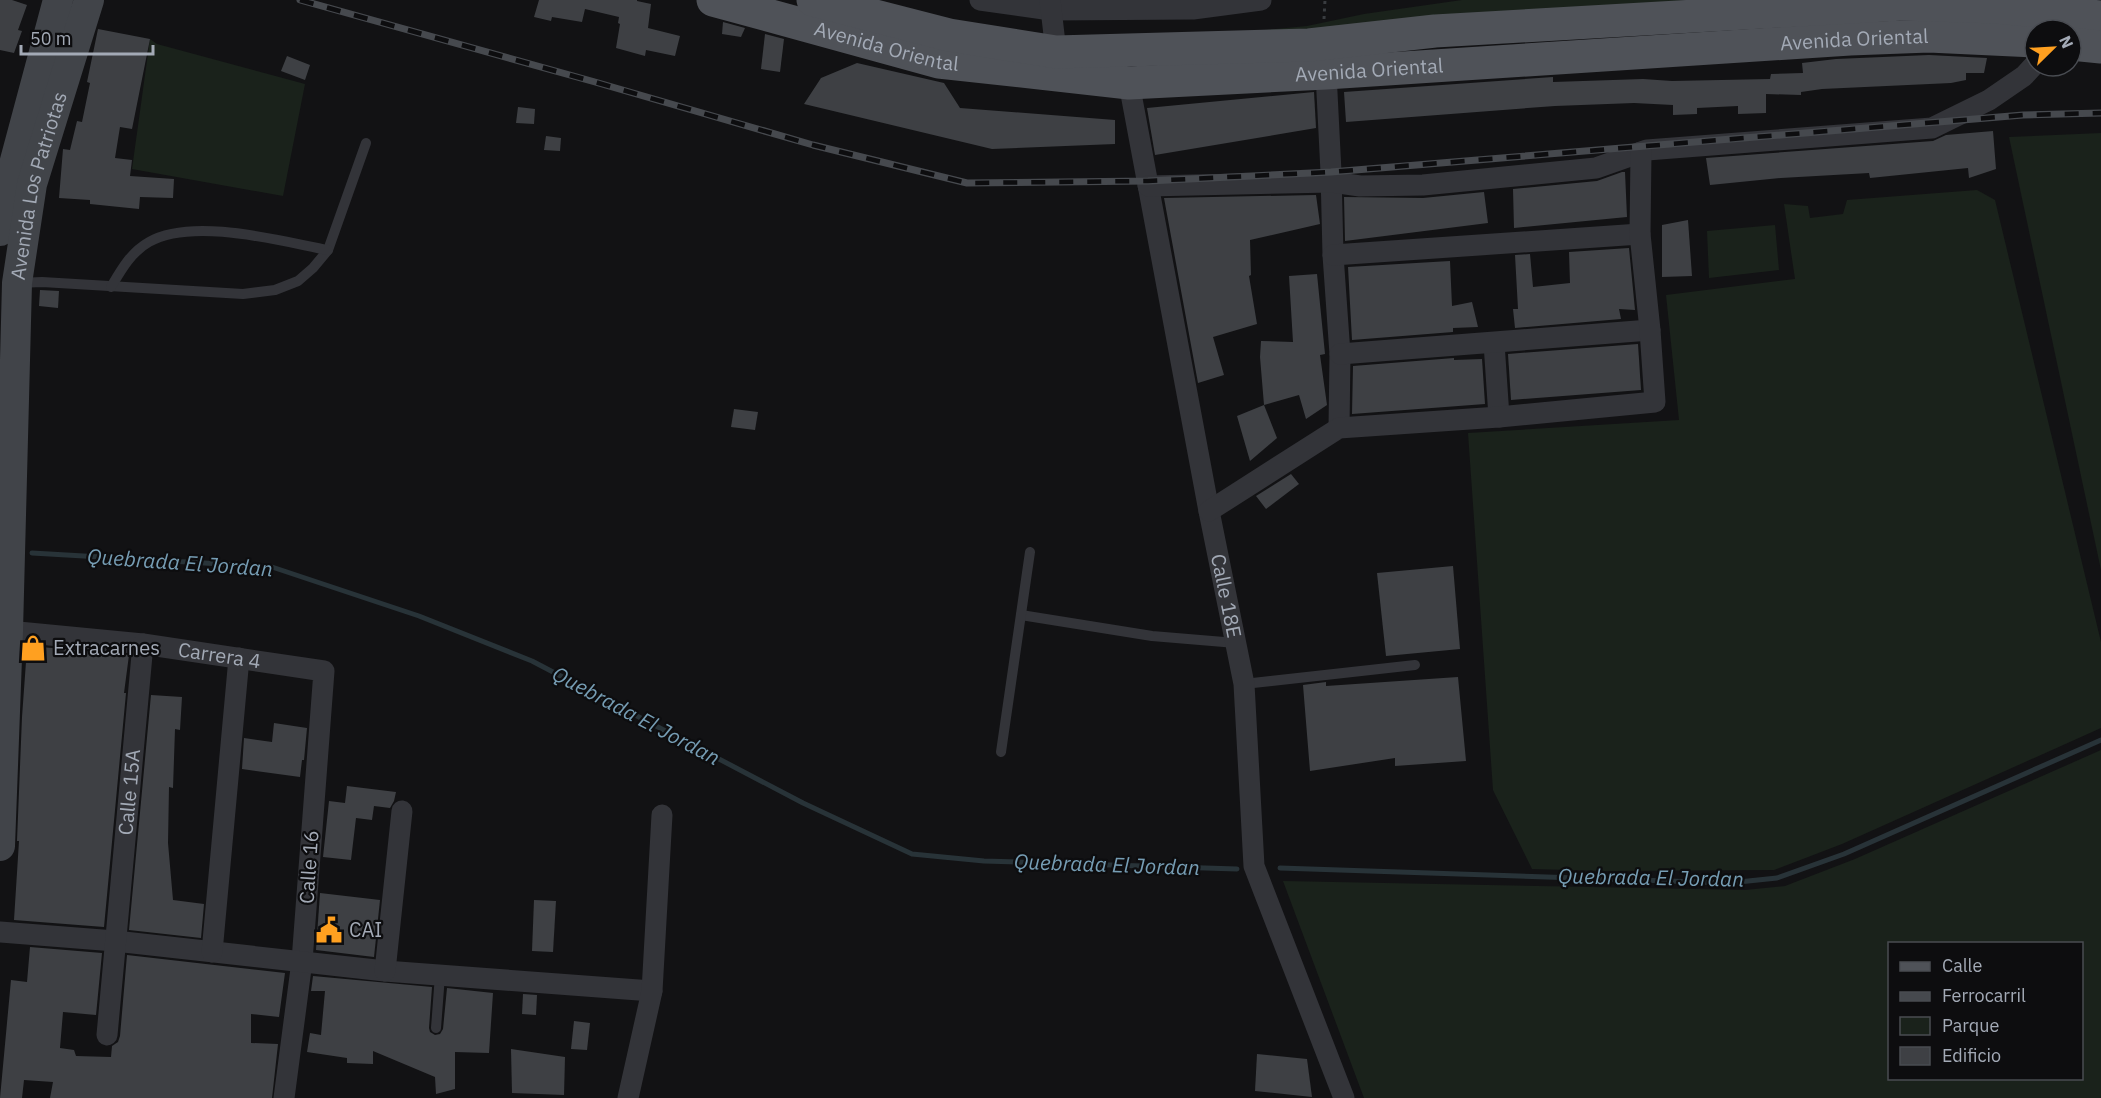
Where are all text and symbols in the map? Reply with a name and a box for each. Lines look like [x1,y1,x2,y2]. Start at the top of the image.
street label: Avenida Oriental [812,14,960,77]
scale bar [21,18,153,56]
north arrow [2023,18,2083,78]
street label: Avenida Oriental [1779,22,1929,57]
text: 50 m [30,27,72,50]
text: N [2055,33,2078,51]
street label: Avenida Oriental [1294,51,1444,88]
street label: Avenida Los Patriotas [4,88,73,282]
water label: Quebrada El Jordan [86,542,274,582]
street label: Calle 18E [1205,551,1248,640]
shop icon: Extracarnes [18,633,48,663]
place label: Extracarnes [53,634,160,661]
street label: Carrera 4 [176,635,263,674]
water label: Quebrada El Jordan [548,659,725,771]
street label: Calle 15A [111,748,146,836]
street label: Calle 16 [292,829,325,905]
water label: Quebrada El Jordan [1014,847,1201,881]
water label: Quebrada El Jordan [1558,861,1744,893]
public building icon: CAI [314,915,344,945]
place label: CAI [349,916,382,943]
legend [1888,942,2083,1080]
text: Calle [1942,954,1982,977]
text: Ferrocarril [1942,984,2026,1007]
text: Parque [1942,1014,2000,1037]
text: Edificio [1942,1044,2001,1067]

